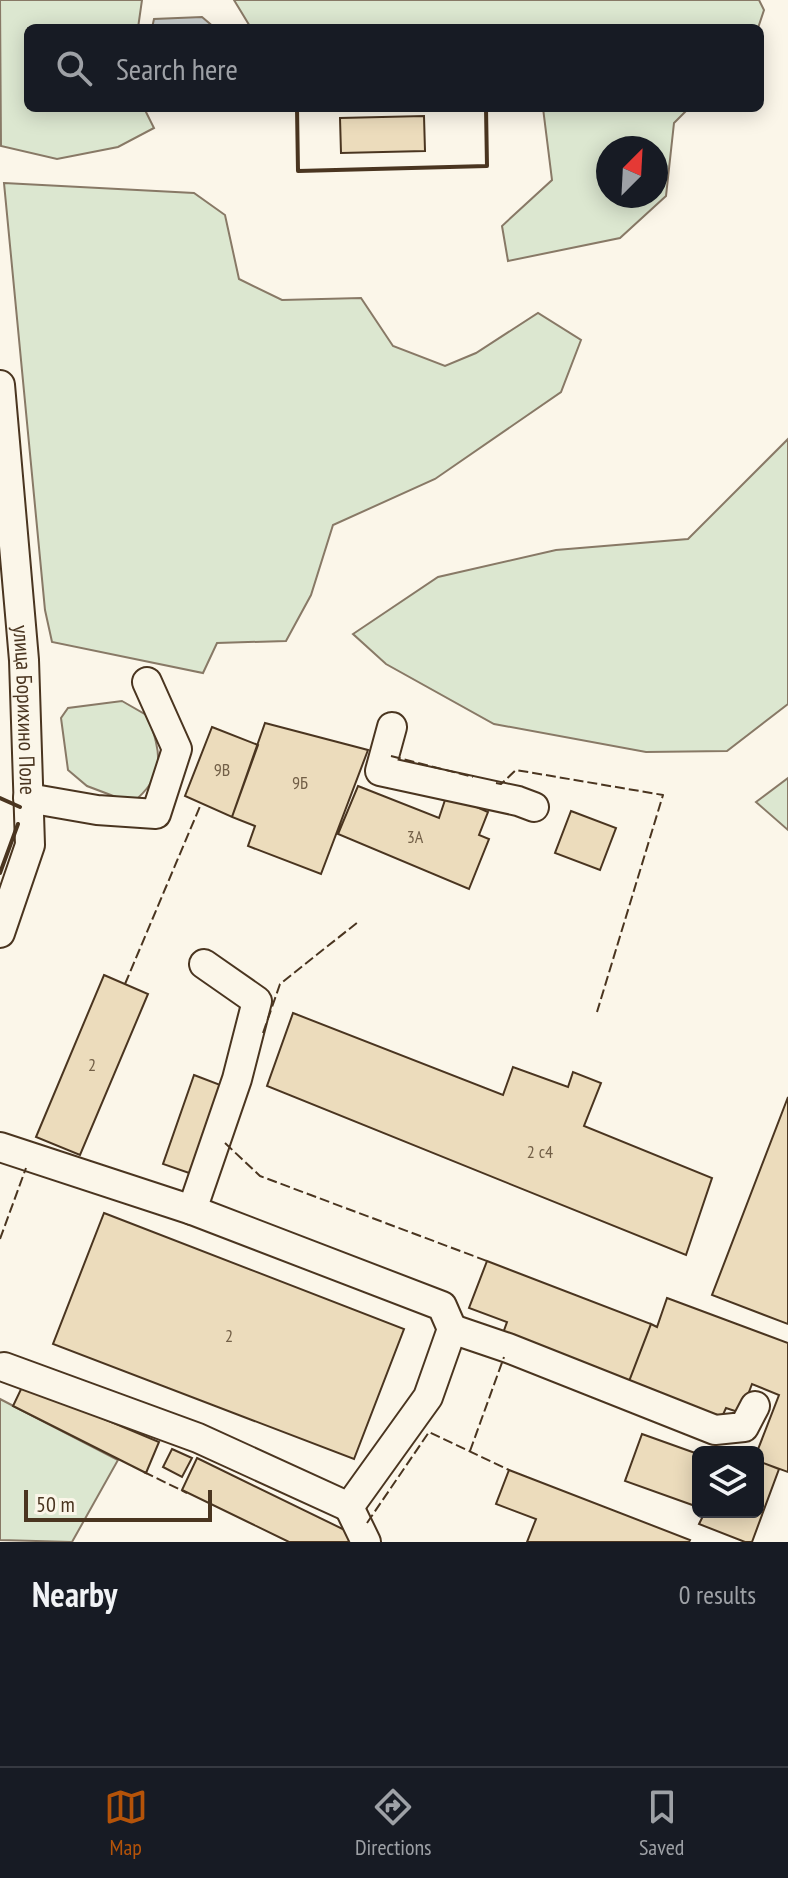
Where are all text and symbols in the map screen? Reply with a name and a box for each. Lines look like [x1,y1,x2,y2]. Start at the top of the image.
search box [24,24,764,112]
icon: search [52,46,96,90]
text: Search here [116,49,238,88]
north arrow [596,136,668,208]
street label: улица Борихино Поле [7,624,42,795]
house number: 9В [214,758,230,781]
house number: 9Б [292,771,308,794]
house number: 3А [407,825,424,848]
house number: 2 [88,1053,96,1076]
house number: 2 с4 [527,1140,553,1163]
house number: 2 [225,1324,233,1347]
map controls [692,1446,764,1518]
button: layers [692,1446,764,1518]
scale bar [24,1486,212,1522]
text: 50 m [36,1490,75,1518]
text: Nearby [32,1572,117,1616]
text: 0 results [679,1578,756,1611]
tab: Map [104,1785,148,1861]
tab: Directions [355,1785,432,1861]
tab: Saved [639,1785,684,1861]

